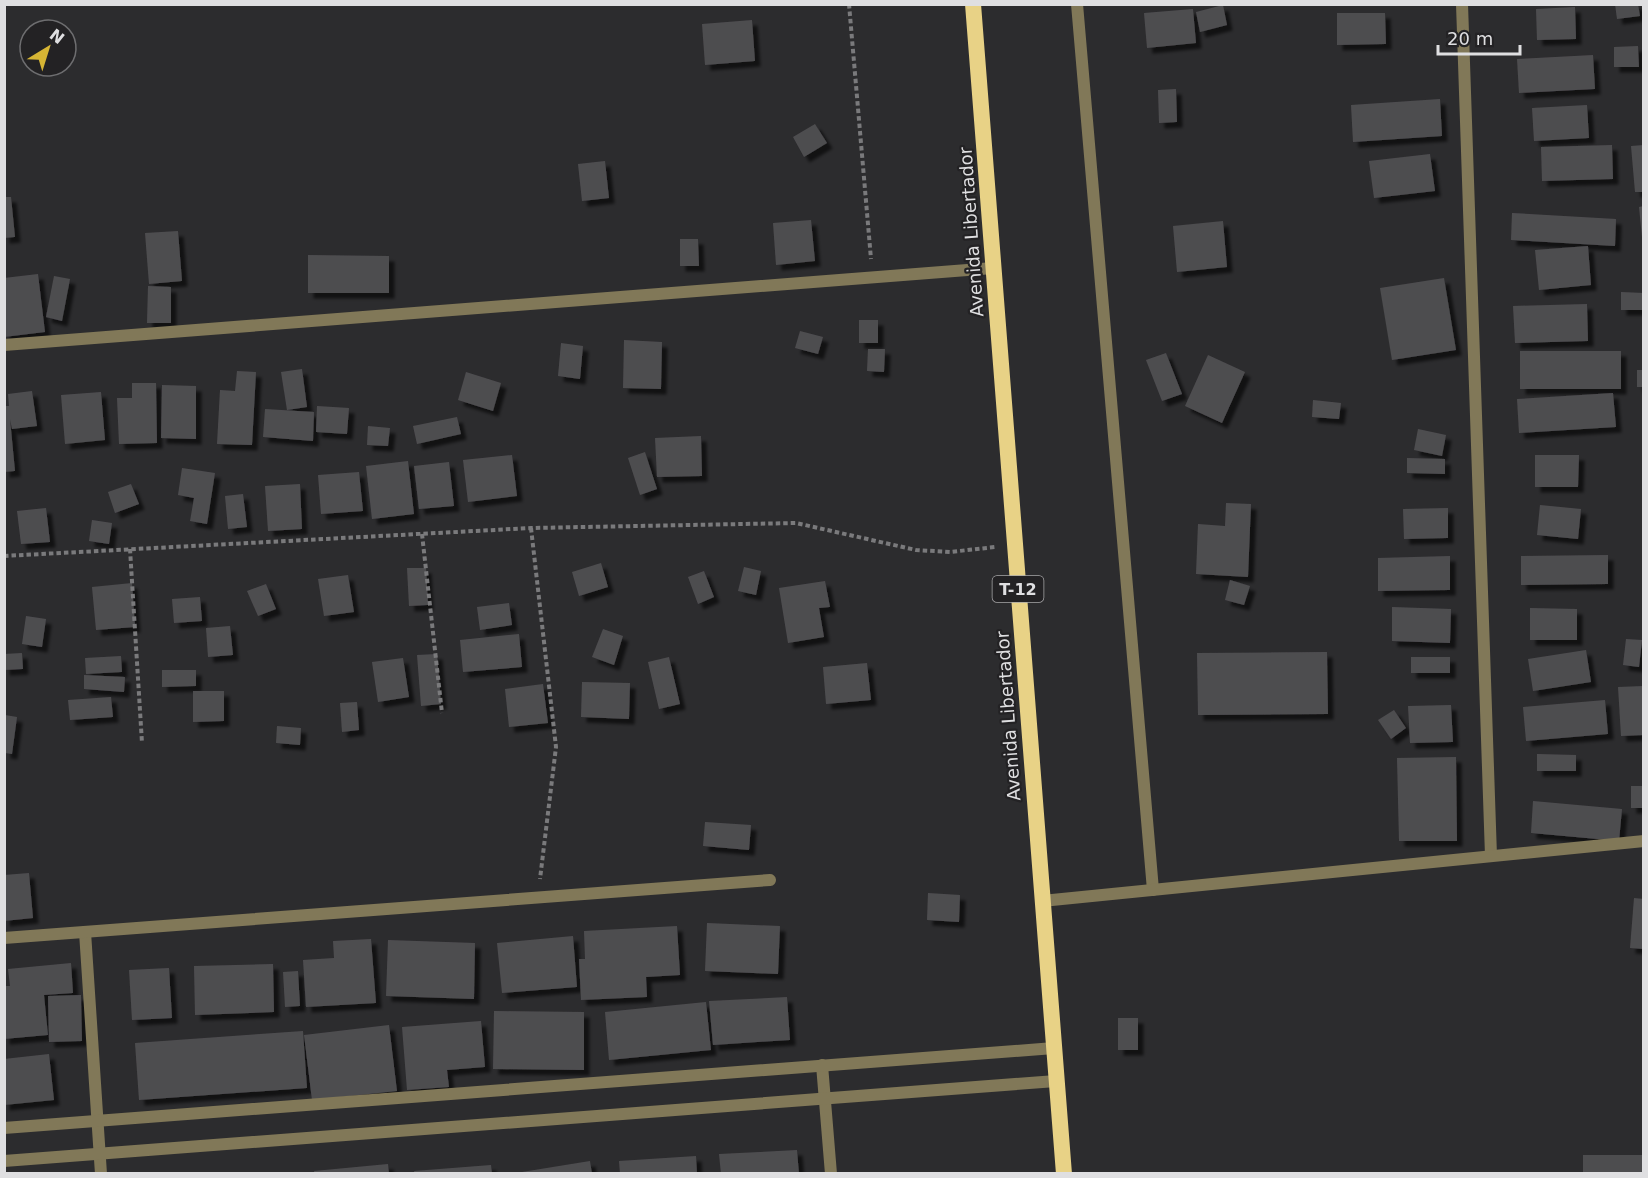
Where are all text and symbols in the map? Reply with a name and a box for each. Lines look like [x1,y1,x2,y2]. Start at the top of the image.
north arrow [18,18,78,78]
scale bar [1438,18,1520,56]
text: N [46,25,68,48]
text: 20 m [1447,28,1493,49]
street label: Avenida Libertador [955,146,987,318]
road number: T-12 [992,576,1044,602]
street label: Avenida Libertador [992,630,1024,802]

